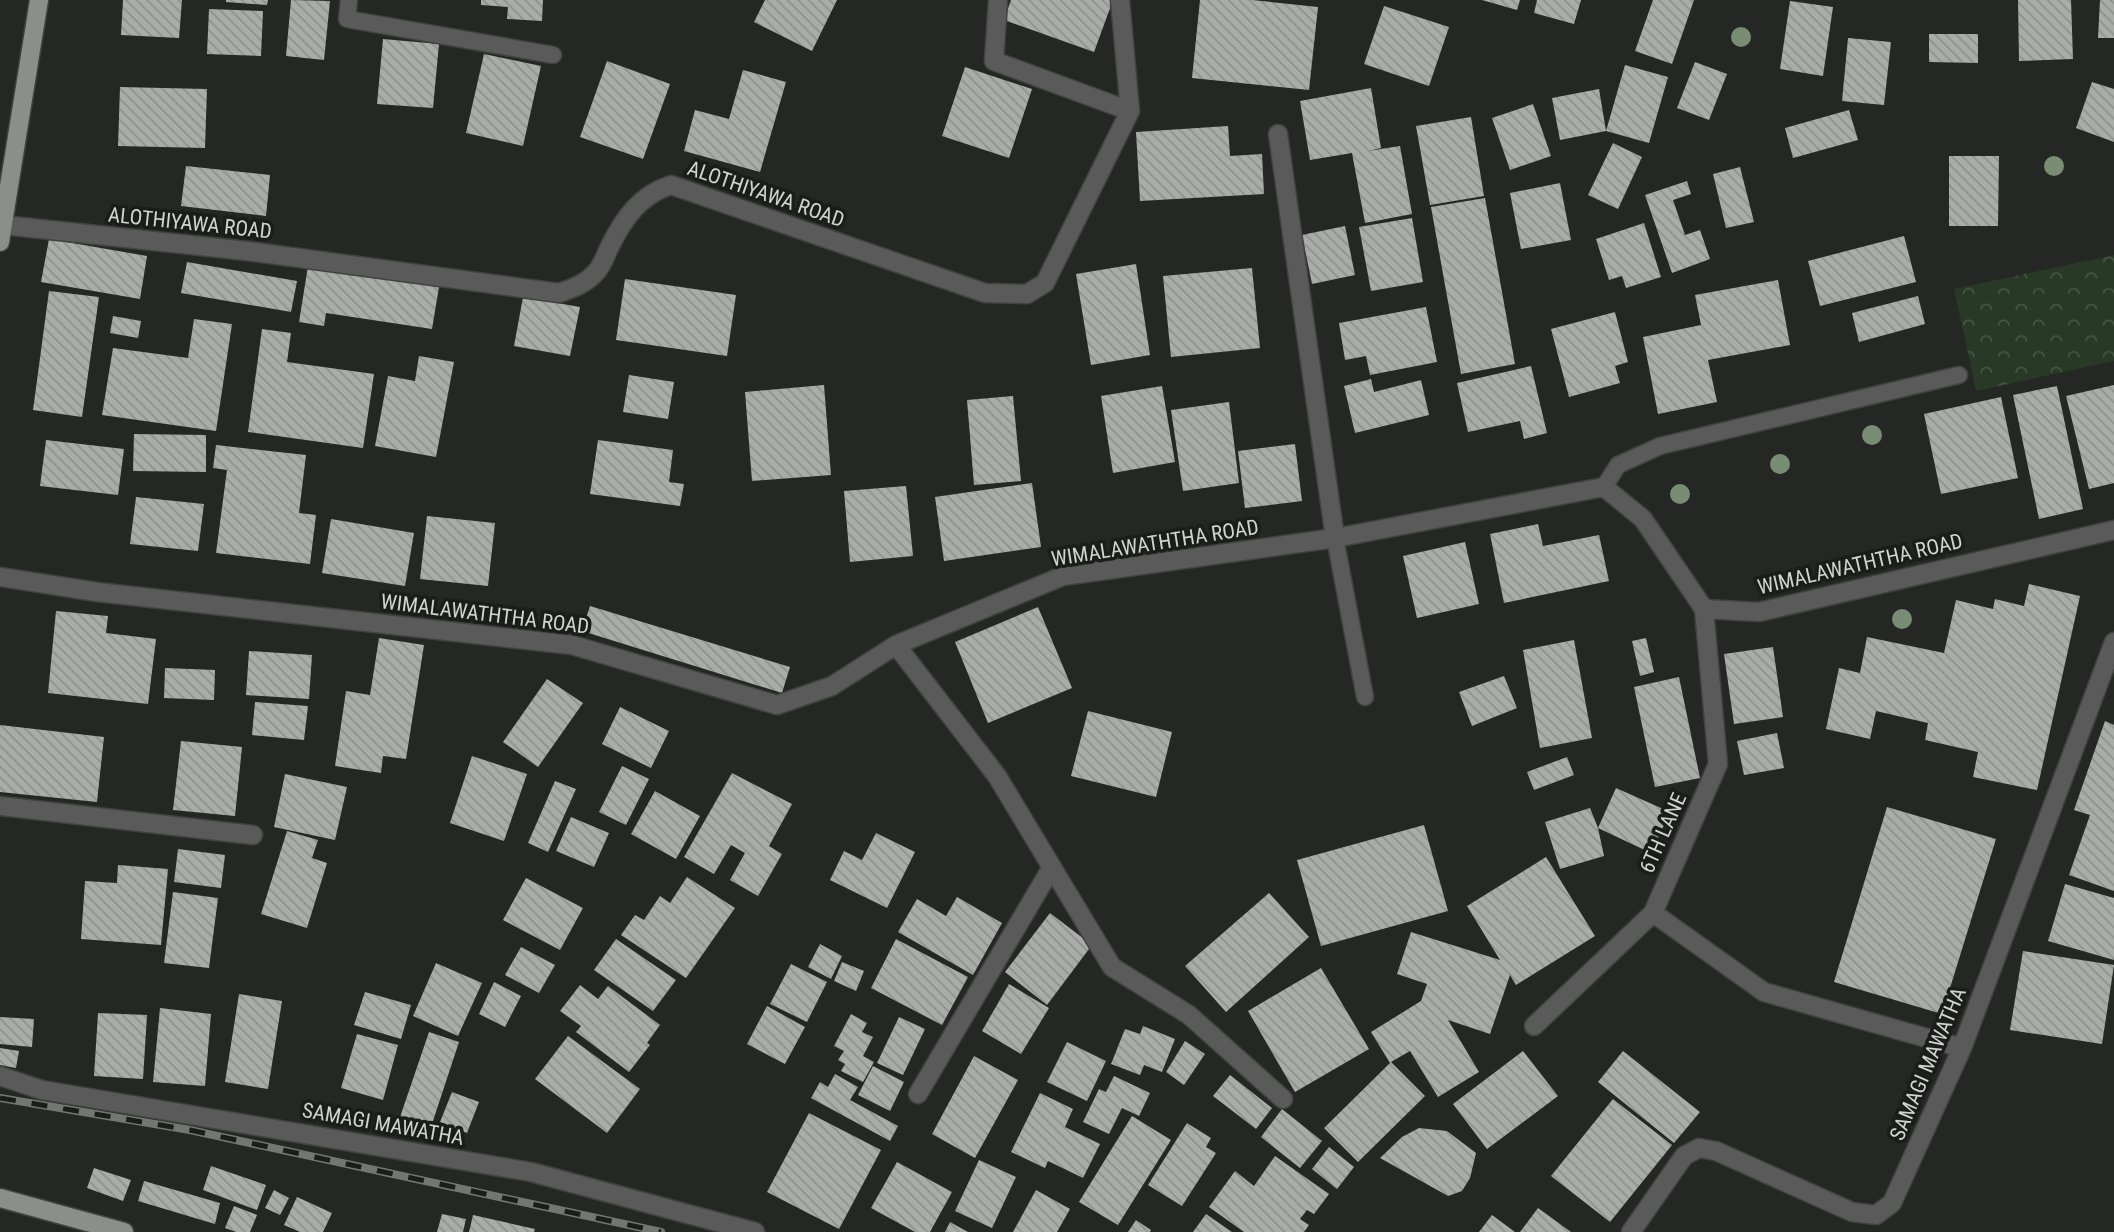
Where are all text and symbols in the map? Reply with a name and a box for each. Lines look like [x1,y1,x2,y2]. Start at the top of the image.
street label: ALOTHIYAWA ROAD [684,156,848,232]
street label: ALOTHIYAWA ROAD [107,202,273,244]
street label: WIMALAWATHTHA ROAD [1050,515,1260,571]
street label: WIMALAWATHTHA ROAD [1755,529,1965,599]
street label: WIMALAWATHTHA ROAD [379,589,591,639]
street label: 6TH LANE [1635,789,1691,877]
street label: SAMAGI MAWATHA [1885,984,1971,1144]
street label: SAMAGI MAWATHA [300,1098,466,1150]

